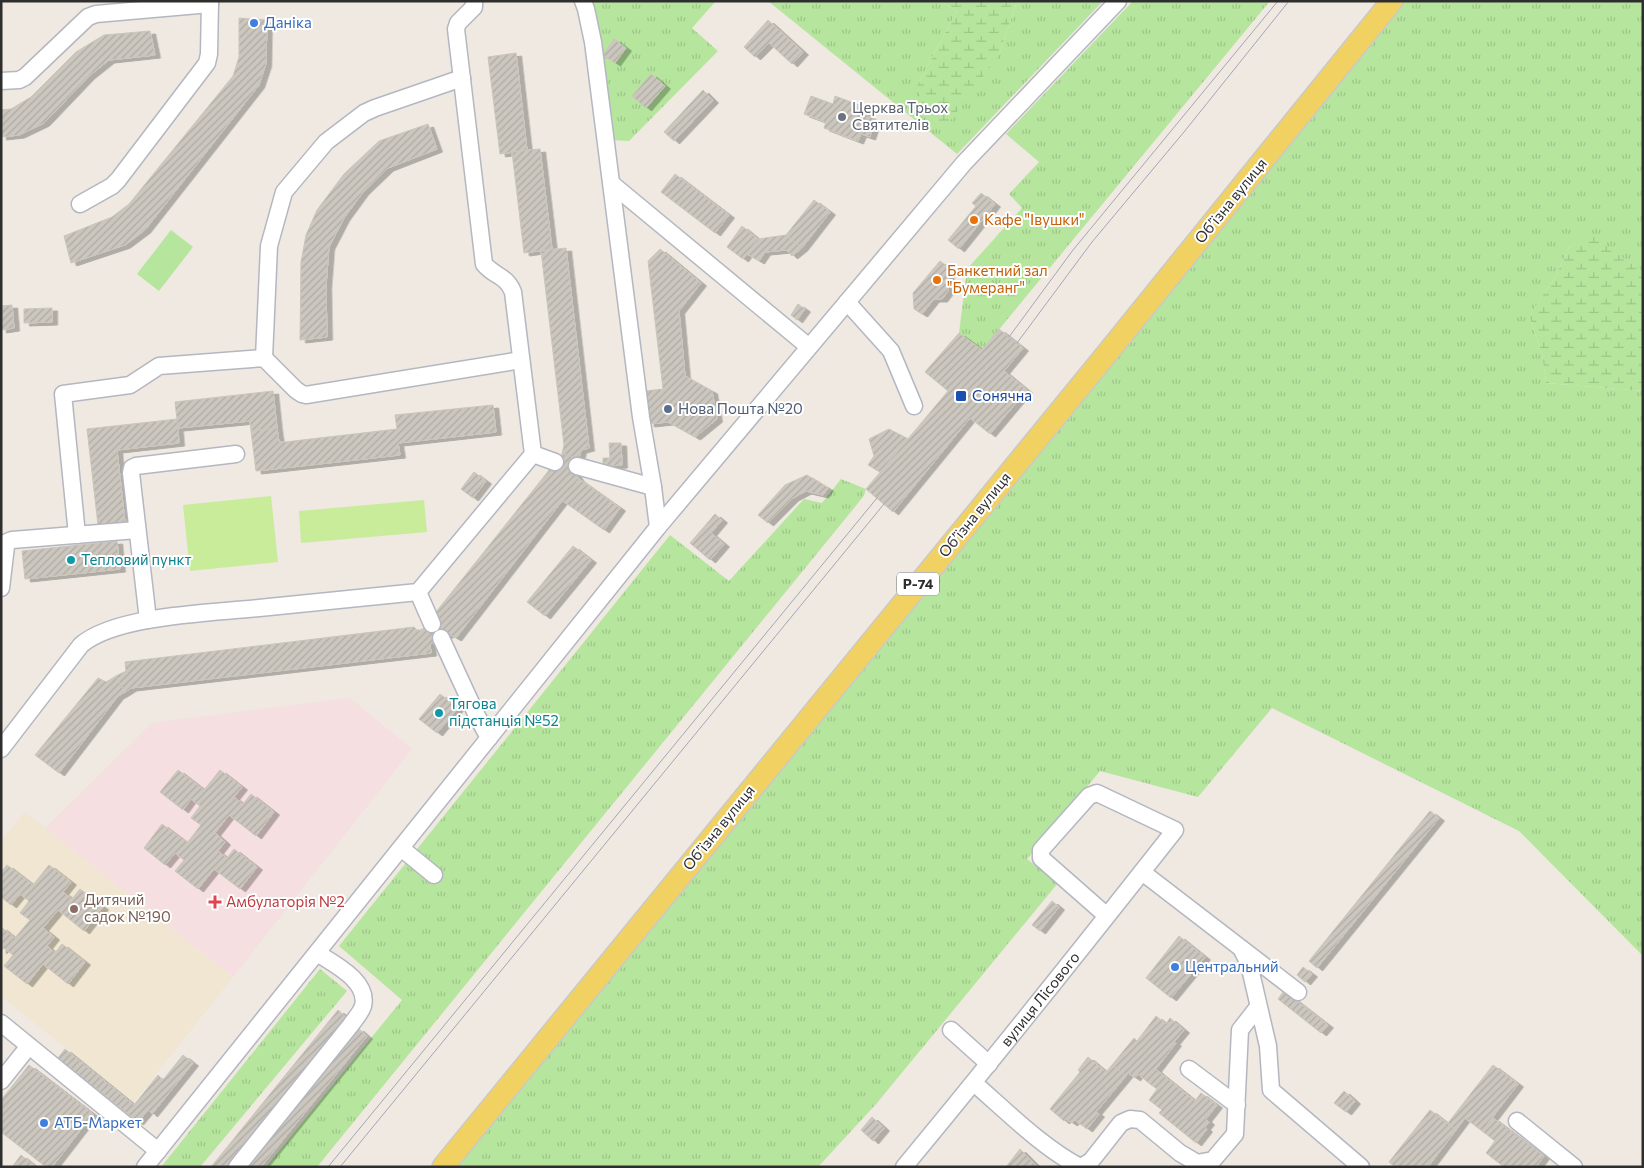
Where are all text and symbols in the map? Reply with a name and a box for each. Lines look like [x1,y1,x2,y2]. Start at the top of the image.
place label: Даніка [264,13,312,31]
marker: Даніка [248,17,260,29]
place label: Церква Трьох Святителів [852,98,948,133]
marker: Церква Трьох Святителів [836,111,848,123]
street label: Обʼїзна вулиця [1190,154,1270,247]
place label: Кафе "Івушки" [984,210,1085,228]
marker: Кафе "Івушки" [968,214,980,226]
place label: Банкетний зал "Бумеранг" [947,261,1048,296]
marker: Банкетний зал "Бумеранг" [931,274,943,286]
place label: Сонячна [972,386,1032,404]
marker: Сонячна [954,389,968,403]
place label: Нова Пошта №20 [678,399,803,417]
marker: Нова Пошта №20 [662,403,674,415]
street label: Обʼїзна вулиця [934,468,1014,561]
place label: Тепловий пункт [81,550,192,568]
marker: Тепловий пункт [65,554,77,566]
road number: Р-74 [897,572,939,596]
place label: Тягова підстанція №52 [449,694,559,729]
marker: Тягова підстанція №52 [433,707,445,719]
street label: Обʼїзна вулиця [678,781,758,874]
place label: Дитячий садок №190 [84,890,171,925]
place label: Амбулаторія №2 [226,892,345,910]
marker: Амбулаторія №2 [208,895,222,909]
marker: Дитячий садок №190 [68,903,80,915]
street label: вулиця Лісового [996,948,1083,1050]
place label: Центральний [1185,957,1279,975]
marker: Центральний [1169,961,1181,973]
place label: АТБ-Маркет [54,1113,142,1131]
marker: АТБ-Маркет [38,1117,50,1129]

